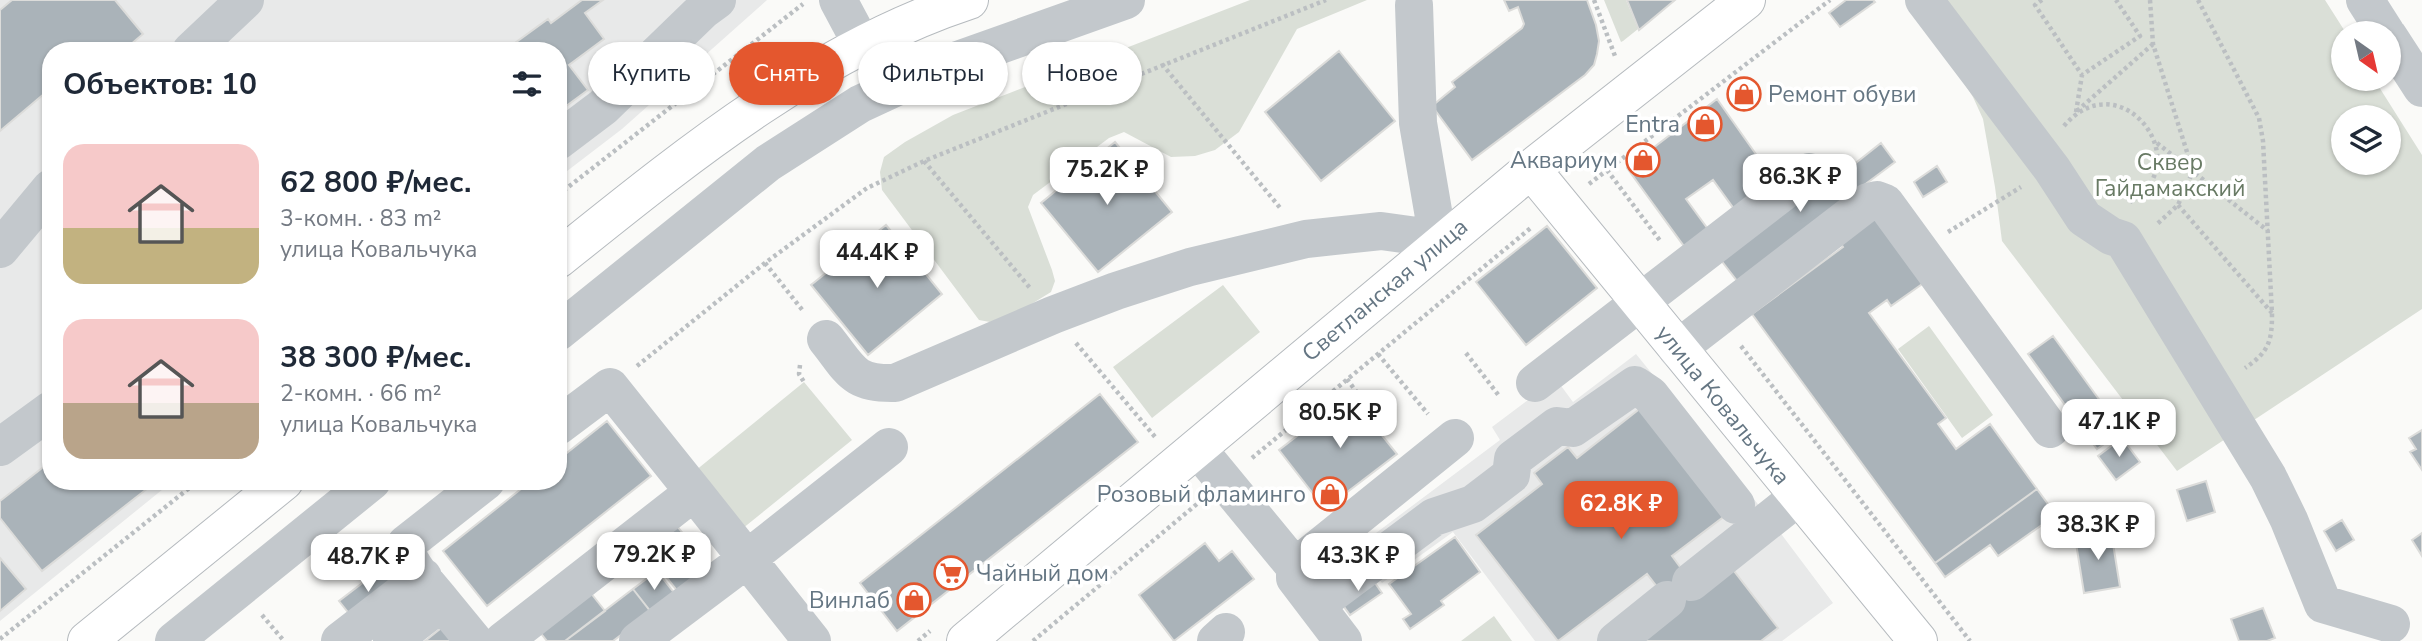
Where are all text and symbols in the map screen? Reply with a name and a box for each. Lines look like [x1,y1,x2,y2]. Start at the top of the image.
north arrow [2331,21,2401,91]
map controls [2331,21,2401,175]
chip: Купить [588,42,715,105]
chip: Снять [729,42,844,105]
chip: Фильтры [858,42,1008,105]
chip: Новое [1022,42,1142,105]
text: Объектов: 10 [63,64,257,105]
icon: filters [508,65,546,103]
shop icon: Ремонт обуви [1725,75,1763,113]
place label: Ремонт обуви [1768,79,1916,110]
shop icon: Entra [1686,105,1724,143]
button: layers [2331,105,2401,175]
place label: Entra [1625,109,1680,140]
shop icon: Аквариум [1624,141,1662,179]
place label: Аквариум [1510,145,1618,176]
park label: Сквер Гайдамакский [2095,147,2245,204]
pin: 75.2K ₽ [1042,148,1172,207]
text: 75.2K ₽ [1066,154,1148,185]
pin: 86.3K ₽ [1735,154,1865,214]
text: 86.3K ₽ [1759,161,1841,192]
text: 62 800 ₽/мес. [280,162,471,203]
icon: home [119,172,203,256]
text: 3-комн. · 83 m² [280,203,442,234]
street label: Светланская улица [1296,211,1474,369]
pin: 44.4K ₽ [812,230,942,290]
text: улица Ковальчука [280,234,477,265]
text: 44.4K ₽ [836,237,918,268]
street label: улица Ковальчука [1649,319,1797,491]
text: 38 300 ₽/мес. [280,337,471,378]
icon: home [119,347,203,431]
text: 2-комн. · 66 m² [280,378,442,409]
pin: 80.5K ₽ [1275,391,1405,450]
text: 80.5K ₽ [1299,397,1381,428]
pin: 47.1K ₽ [2054,400,2184,459]
text: 47.1K ₽ [2078,406,2160,437]
text: улица Ковальчука [280,409,477,440]
shop icon: Розовый фламинго [1311,475,1349,513]
place label: Розовый фламинго [1097,479,1306,510]
pin: 62.8K ₽ [1556,482,1686,541]
text: 62.8K ₽ [1580,488,1662,519]
pin: 38.3K ₽ [2033,503,2163,562]
text: 38.3K ₽ [2057,509,2139,540]
pin: 79.2K ₽ [589,532,719,592]
pin: 48.7K ₽ [303,534,433,594]
pin: 43.3K ₽ [1293,534,1423,593]
text: 79.2K ₽ [613,539,695,570]
text: 43.3K ₽ [1317,540,1399,571]
text: 48.7K ₽ [327,541,409,572]
supermarket icon: Чайный дом [932,554,970,592]
place label: Чайный дом [976,558,1109,589]
shop icon: Винлаб [895,581,933,619]
place label: Винлаб [809,585,890,616]

